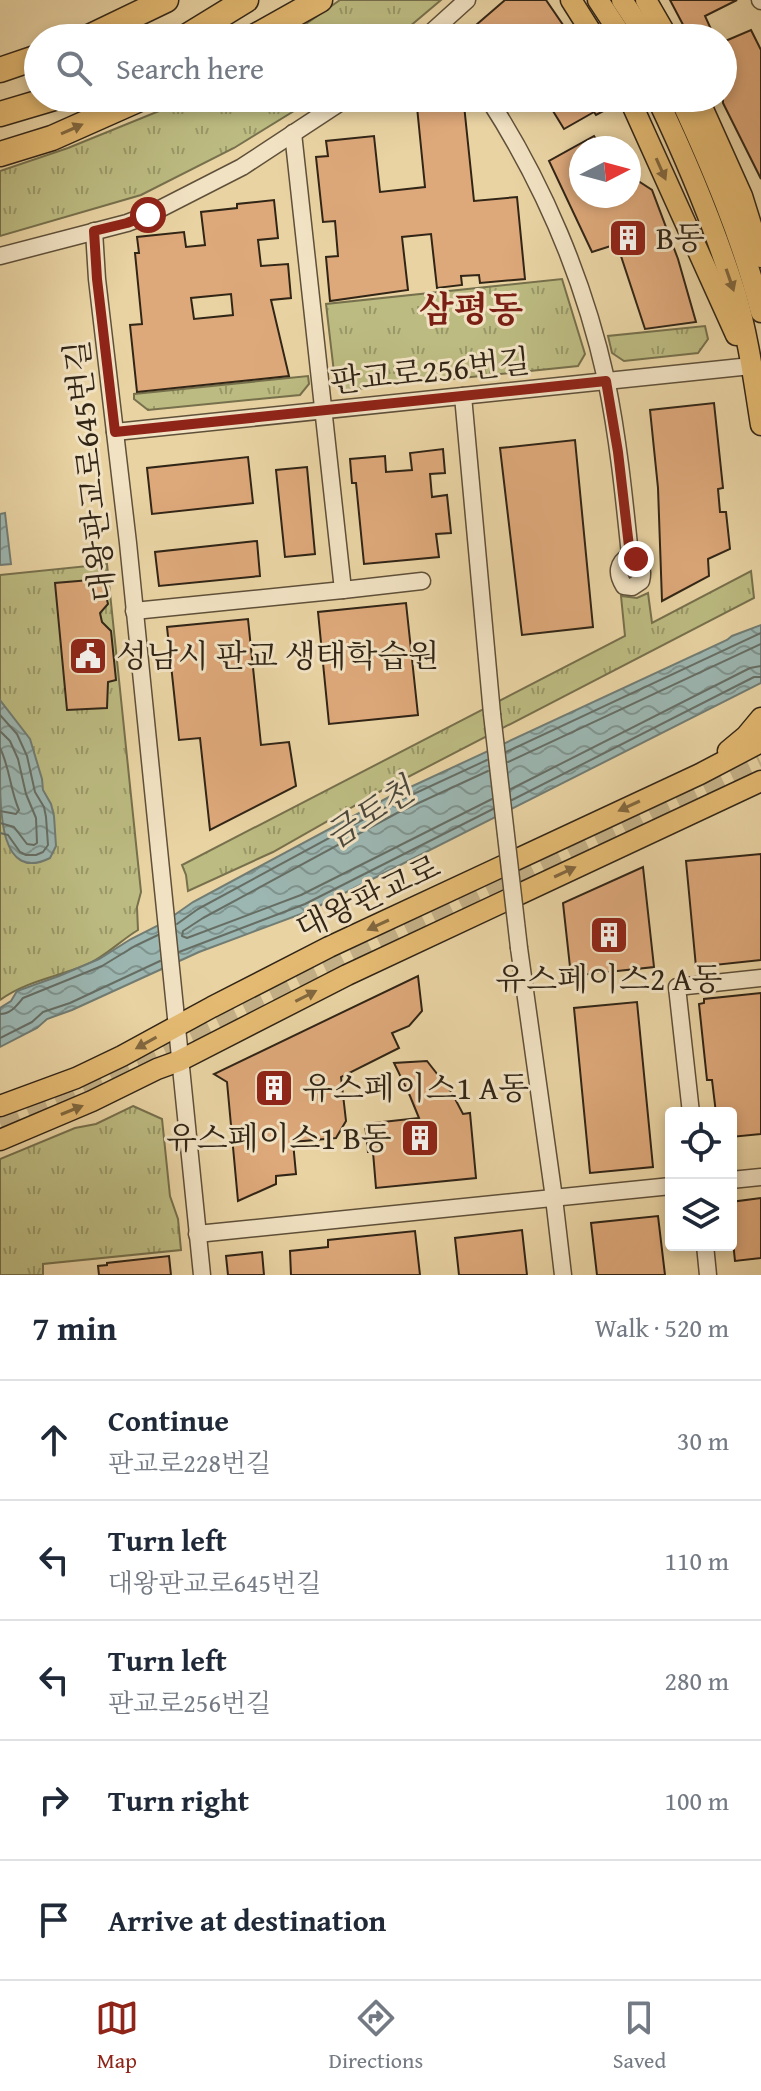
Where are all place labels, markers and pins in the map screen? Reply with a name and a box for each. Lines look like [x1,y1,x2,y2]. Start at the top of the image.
place label: B동 [656,214,705,261]
building icon: B동 [607,217,649,259]
place label: 성남시 판교 생태학습원 [116,632,439,679]
public building icon: 성남시 판교 생태학습원 [67,635,109,677]
building icon: 유스페이스2 A동 [588,914,630,956]
place label: 유스페이스2 A동 [495,955,723,1002]
place label: 유스페이스1 A동 [302,1064,529,1111]
building icon: 유스페이스1 A동 [253,1067,295,1109]
place label: 유스페이스1 B동 [166,1114,392,1161]
building icon: 유스페이스1 B동 [399,1117,441,1159]

